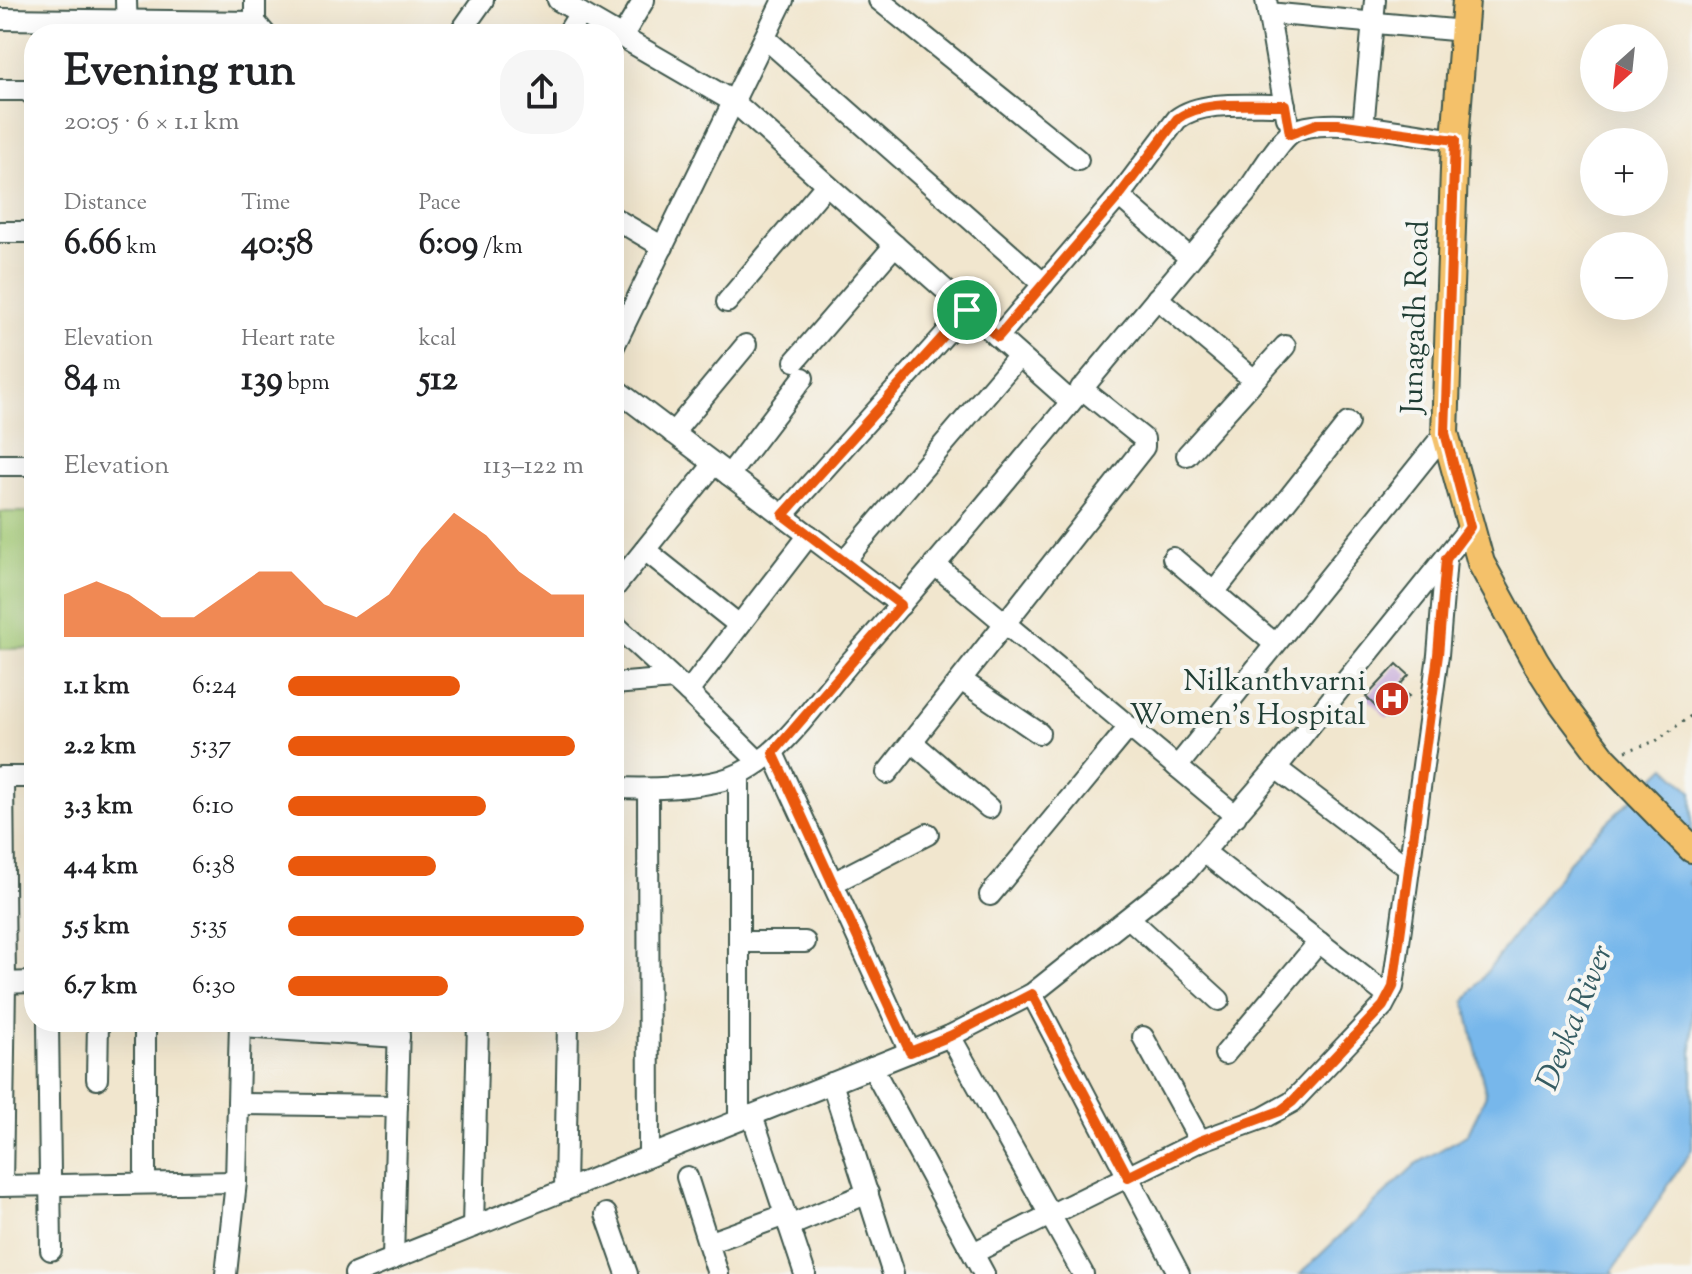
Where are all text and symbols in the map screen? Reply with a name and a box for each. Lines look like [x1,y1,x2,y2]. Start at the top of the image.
north arrow [1580,24,1668,112]
map controls [1580,24,1668,320]
text: Evening run [64,42,296,105]
button: share [500,50,584,134]
text: 20:05 · 6 × 1.1 km [64,104,240,141]
button: + [1580,128,1668,216]
text: Distance [64,188,147,220]
text: Time [241,188,290,220]
text: Pace [419,188,461,220]
street label: Junagadh Road [1392,219,1442,416]
text: 6.66 [64,220,122,269]
text: 40:58 [241,220,313,269]
text: 6:09 [419,220,478,269]
text: km [122,232,157,264]
text: /km [478,232,523,264]
button: − [1580,232,1668,320]
pin [933,276,1001,344]
icon: arrive [945,288,989,332]
text: Elevation [64,324,153,356]
text: Heart rate [241,324,335,356]
text: kcal [419,324,456,356]
text: 84 [64,356,98,405]
text: 139 [241,356,283,405]
text: 512 [419,356,458,405]
text: m [98,368,121,400]
text: bpm [283,368,330,400]
text: Elevation [64,448,169,485]
text: 113–122 m [483,448,584,485]
place label: Nilkanthvarni Women's Hospital [1129,661,1366,738]
text: 1.1 km [64,668,129,705]
text: 6:24 [192,668,237,705]
hospital icon: Nilkanthvarni Women's Hospital [1373,680,1411,718]
text: 2.2 km [64,728,136,765]
text: 5:37 [192,728,231,765]
text: 3.3 km [64,788,133,825]
text: 6:10 [192,788,234,825]
text: 4.4 km [64,848,138,885]
text: 6:38 [192,848,235,885]
text: 5.5 km [64,908,130,945]
text: 5:35 [192,908,227,945]
water label: Devka River [1526,938,1626,1098]
text: 6.7 km [64,968,137,1005]
text: 6:30 [192,968,235,1005]

